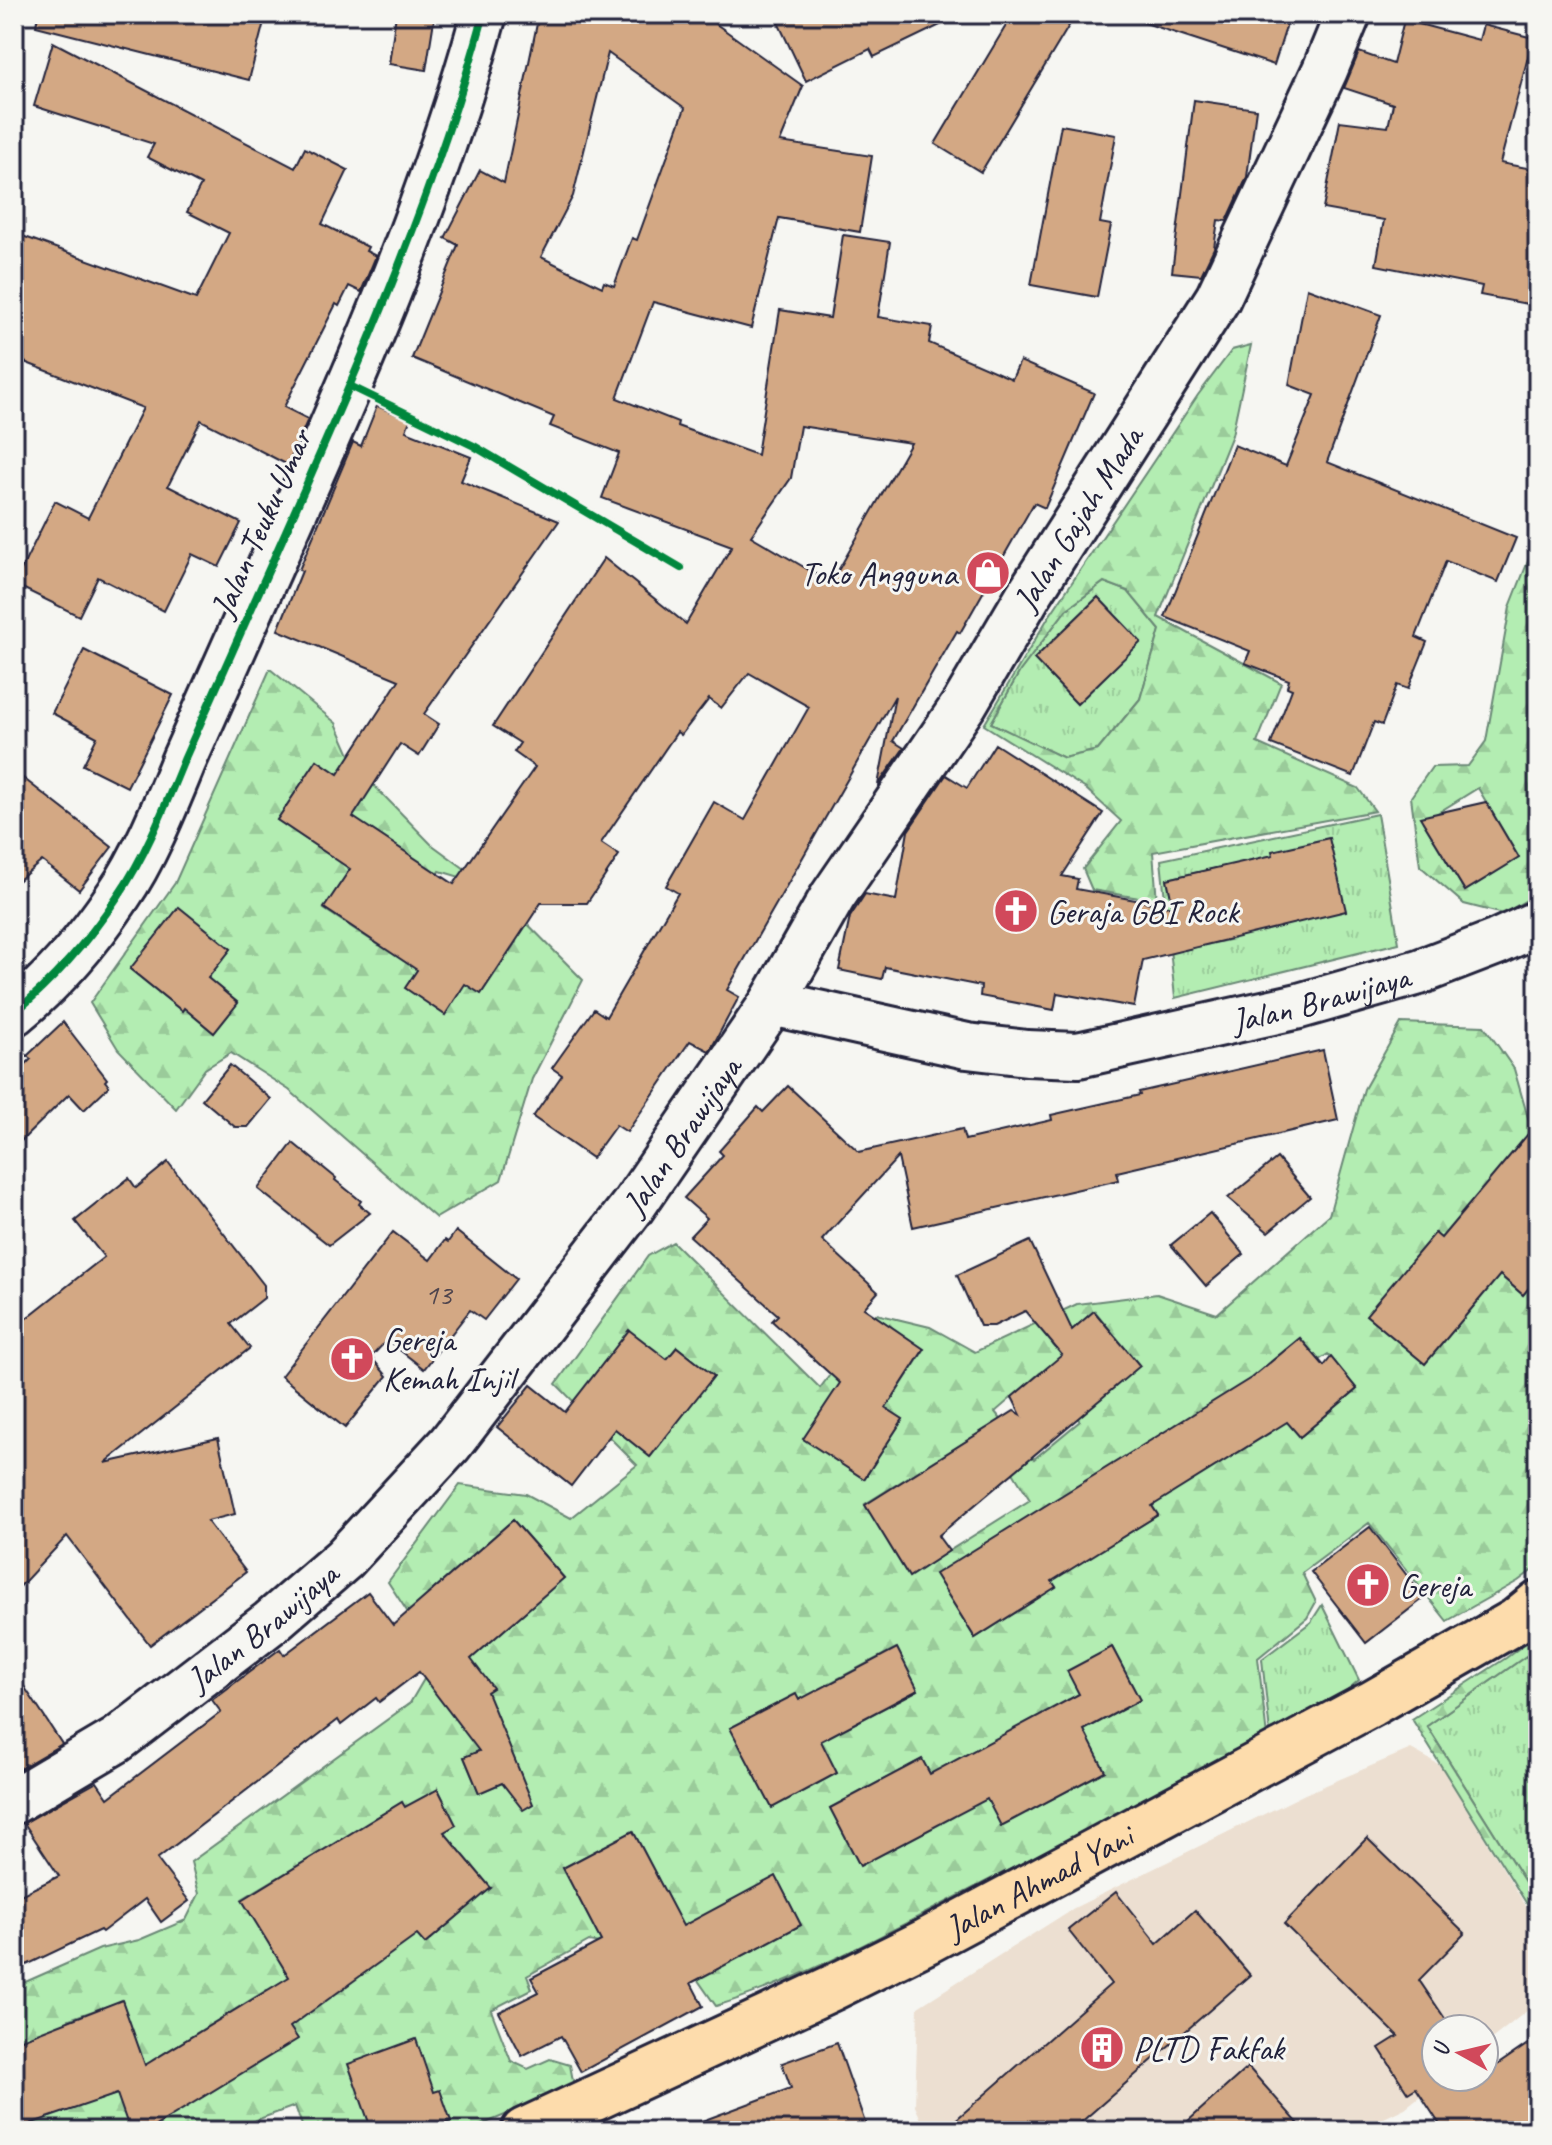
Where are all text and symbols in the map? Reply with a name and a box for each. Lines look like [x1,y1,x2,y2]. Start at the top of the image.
street label: Jalan Gajah Mada [1002,416,1154,620]
street label: Jalan Teuku Umar [200,420,323,625]
shop icon: Toko Angguna [964,549,1012,597]
place label: Toko Angguna [801,552,959,595]
church icon: Geraja GBI Rock [992,887,1040,935]
place label: Geraja GBI Rock [1047,890,1241,933]
street label: Jalan Brawijaya [1226,954,1417,1042]
street label: Jalan Brawijaya [611,1046,752,1225]
house number: 13 [425,1275,454,1313]
place label: Gereja Kemah Injil [383,1318,520,1400]
church icon: Gereja Kemah Injil [328,1335,376,1383]
street label: Jalan Brawijaya [176,1551,349,1702]
church icon: Gereja [1344,1561,1392,1609]
place label: Gereja [1399,1564,1474,1607]
street label: Jalan Ahmad Yani [936,1812,1143,1950]
north arrow [1420,2013,1500,2093]
building icon: PLTD Fakfak [1078,2024,1126,2072]
place label: PLTD Fakfak [1133,2027,1286,2070]
text: U [1427,2039,1456,2058]

